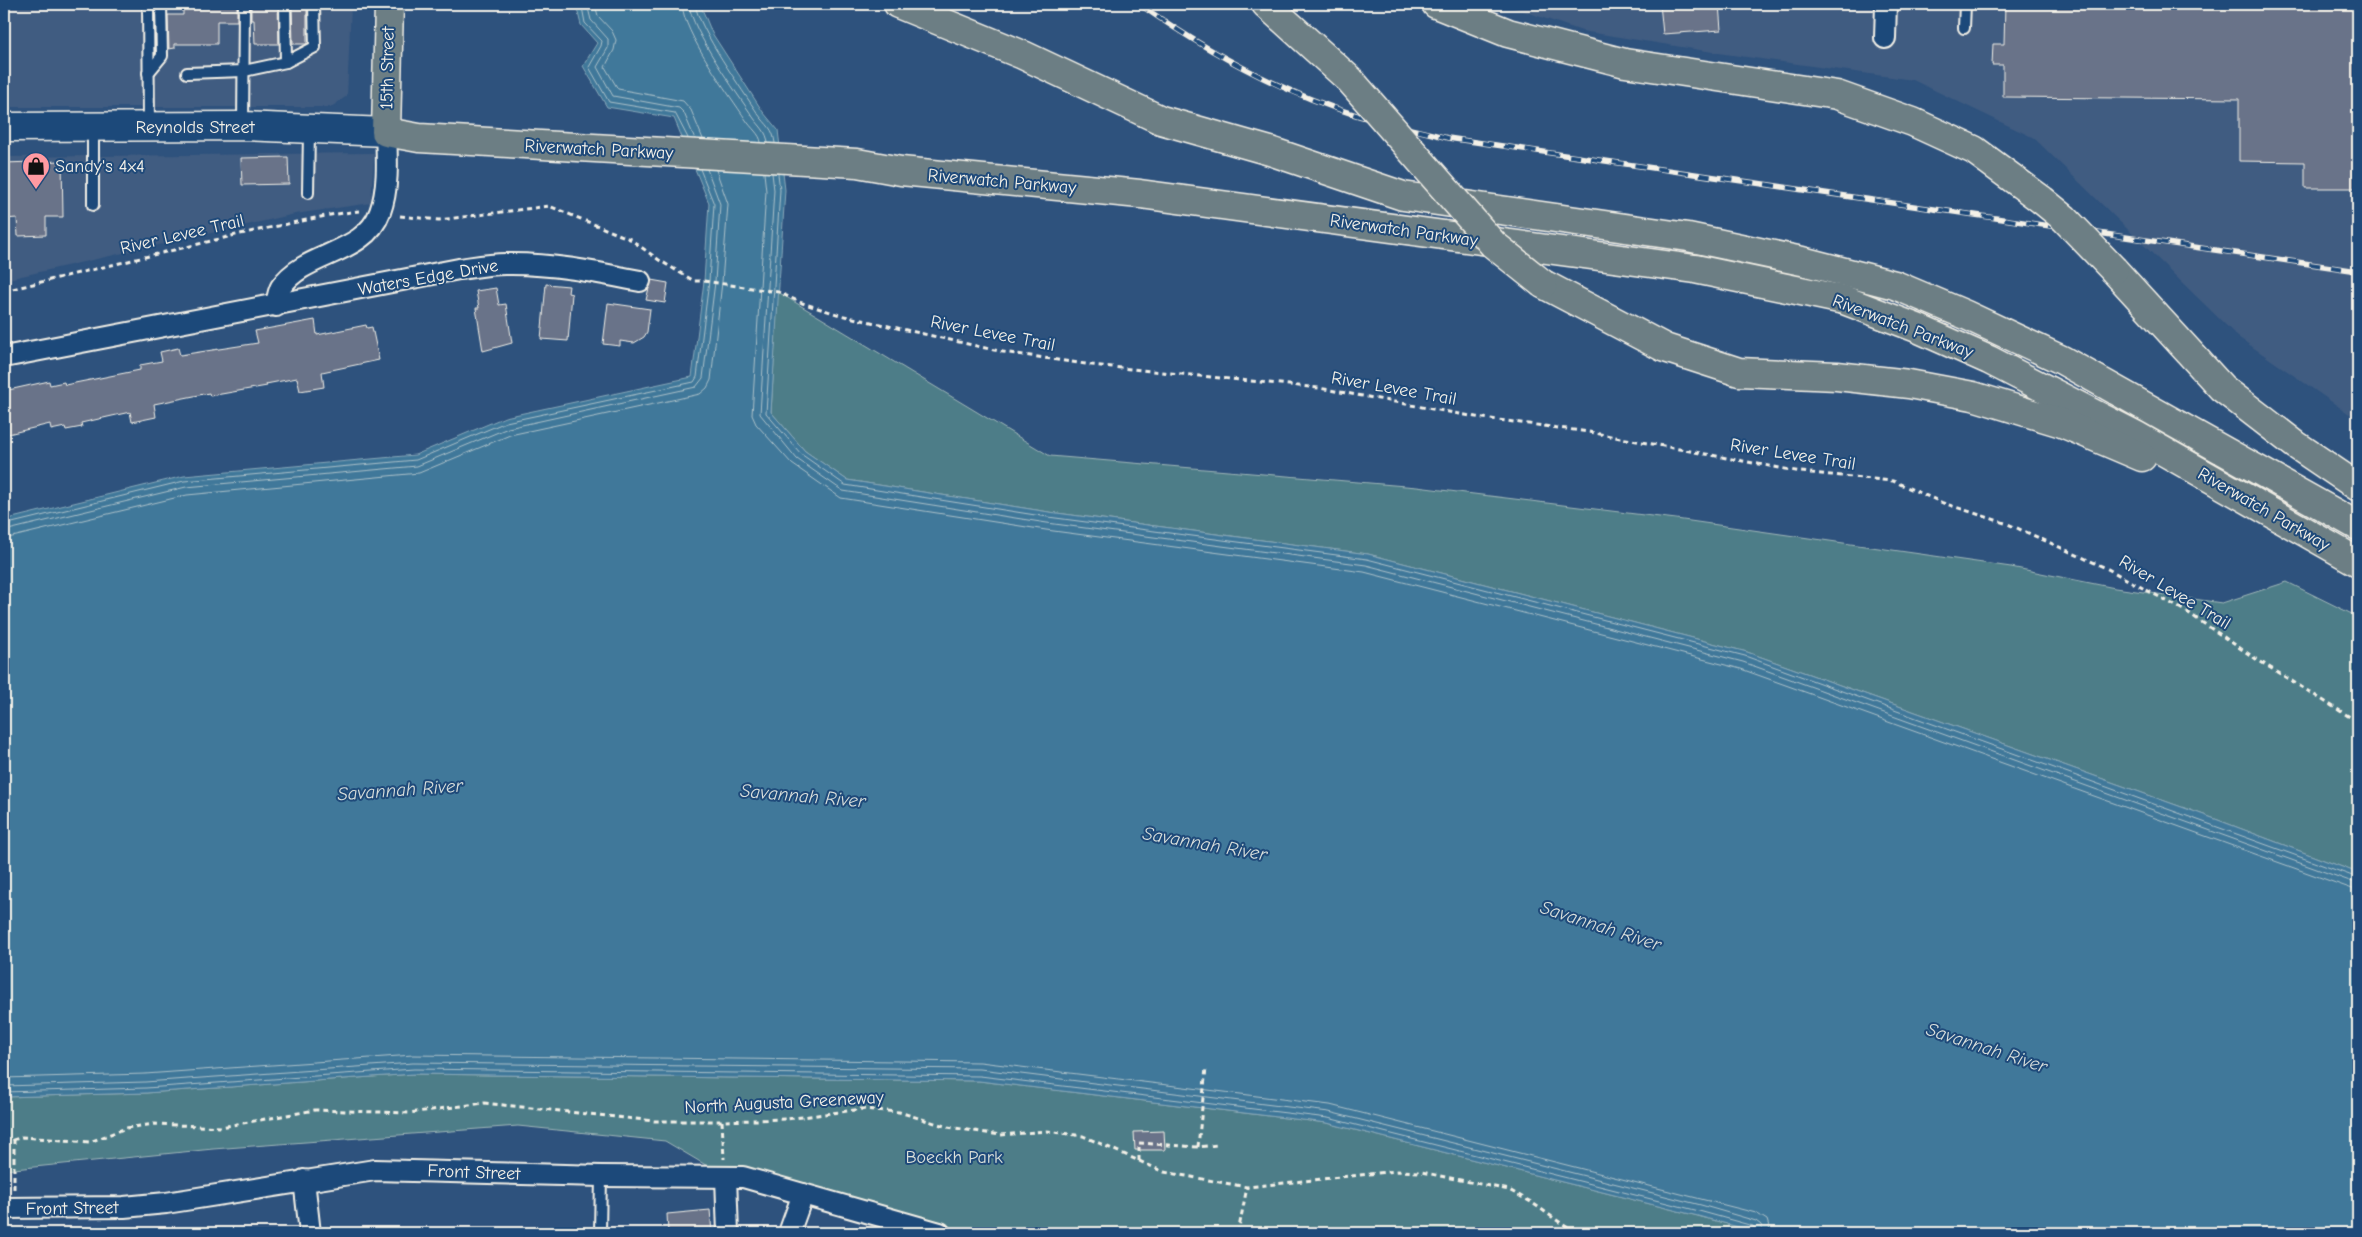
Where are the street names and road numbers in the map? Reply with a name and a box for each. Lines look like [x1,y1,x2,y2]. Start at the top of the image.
street label: 15th Street [376,26,399,110]
street label: Reynolds Street [135,117,255,138]
street label: Riverwatch Parkway [524,135,675,164]
street label: Riverwatch Parkway [927,165,1078,199]
street label: River Levee Trail [118,210,246,259]
street label: Riverwatch Parkway [1329,210,1480,251]
street label: Waters Edge Drive [357,255,500,300]
street label: Riverwatch Parkway [1829,290,1977,363]
street label: River Levee Trail [929,311,1057,356]
street label: River Levee Trail [1330,367,1458,410]
street label: River Levee Trail [1729,434,1857,475]
street label: Riverwatch Parkway [2194,463,2334,556]
street label: River Levee Trail [2115,551,2234,634]
street label: North Augusta Greeneway [684,1087,885,1118]
street label: Front Street [427,1160,522,1185]
street label: Front Street [25,1197,120,1220]

